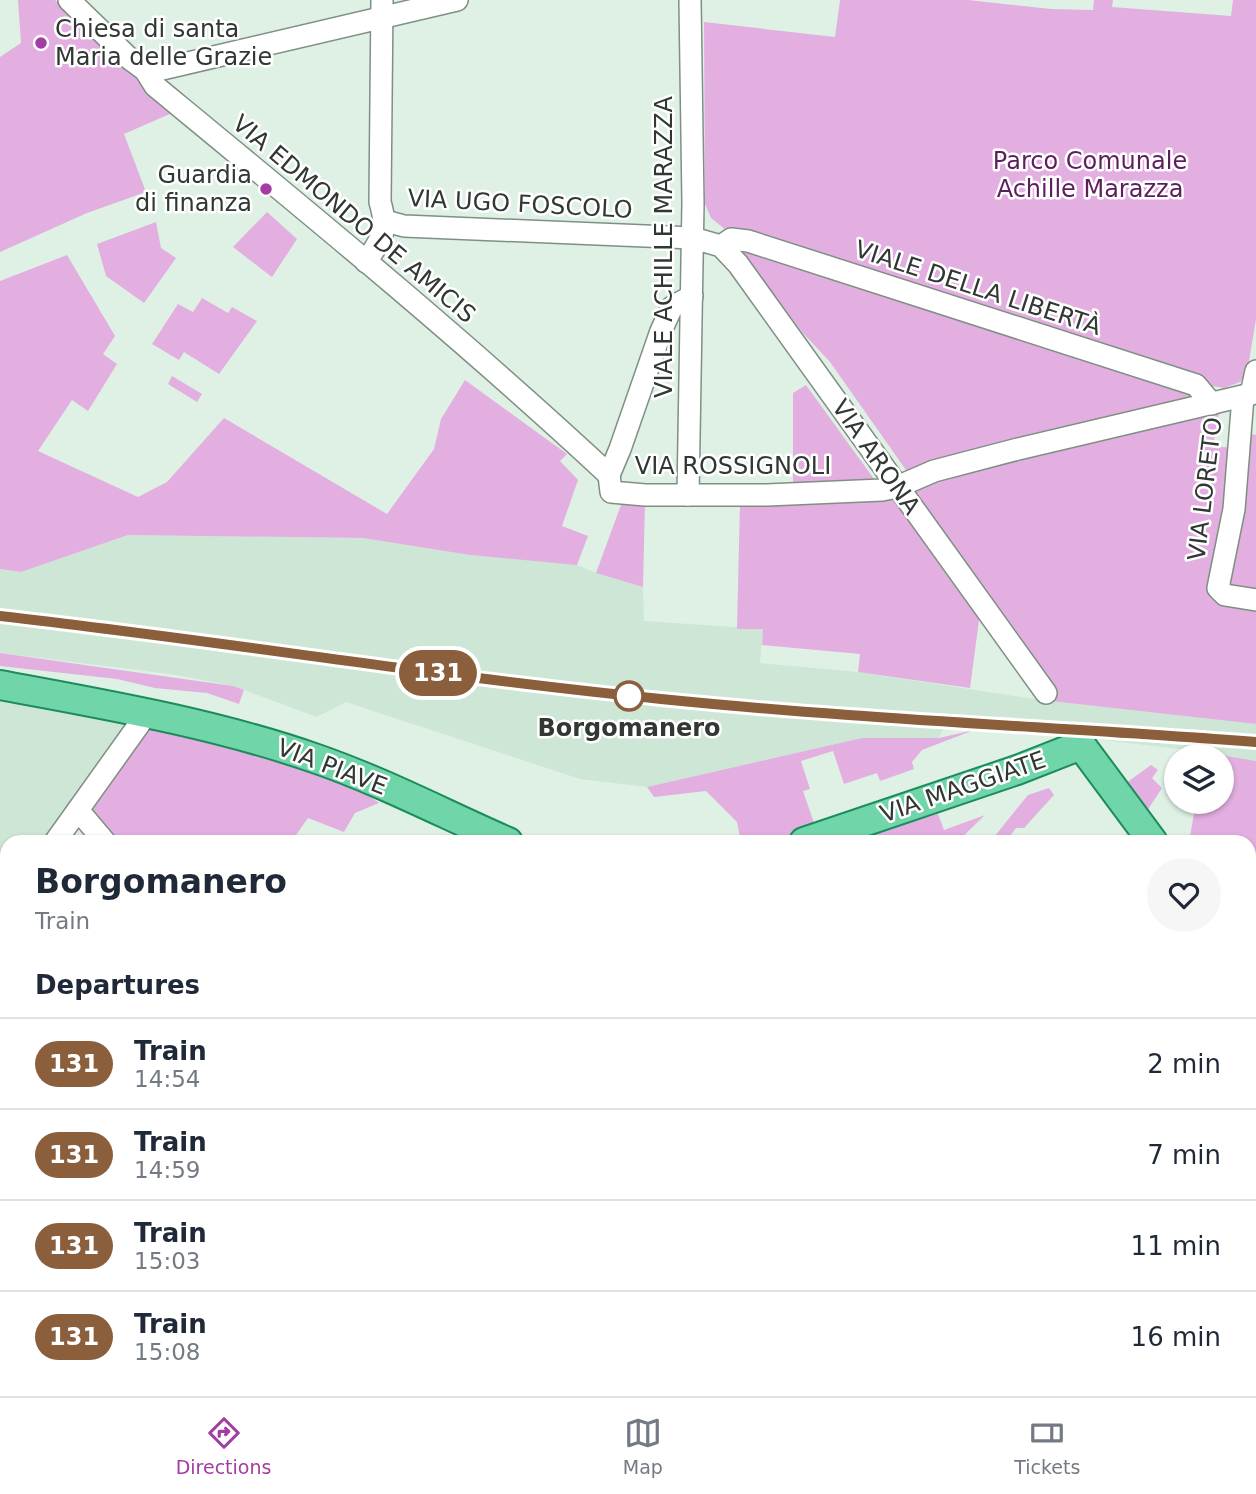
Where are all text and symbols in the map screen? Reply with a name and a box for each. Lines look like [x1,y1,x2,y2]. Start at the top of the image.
place label: Chiesa di santa Maria delle Grazie [55,15,272,71]
marker: Chiesa di santa Maria delle Grazie [33,35,49,51]
street label: VIALE ACHILLE MARAZZA [650,95,678,398]
street label: VIA EDMONDO DE AMICIS [227,109,481,329]
park label: Parco Comunale Achille Marazza [993,147,1187,203]
place label: Guardia di finanza [135,161,252,217]
marker: Guardia di finanza [258,181,274,197]
street label: VIA UGO FOSCOLO [407,184,633,224]
street label: VIALE DELLA LIBERTÀ [851,234,1106,341]
street label: VIA ARONA [826,394,926,520]
street label: VIA LORETO [1182,416,1228,562]
street label: VIA ROSSIGNOLI [635,452,831,480]
line badge: 131 [398,650,478,696]
text: 131 [413,659,463,687]
marker: Borgomanero [614,681,644,711]
place label: Borgomanero [537,714,721,742]
street label: VIA PIAVE [273,733,391,801]
map controls [1164,744,1234,814]
button: layers [1164,744,1234,814]
street label: VIA MAGGIATE [877,746,1049,828]
button: heart [1147,858,1221,932]
text: Borgomanero [35,862,287,901]
text: Train [35,908,90,934]
text: Departures [35,970,200,1000]
text: Train [134,1036,207,1066]
text: 2 min [1147,1049,1221,1079]
text: 131 [49,1050,99,1078]
text: 14:54 [134,1066,200,1092]
text: Train [134,1127,207,1157]
text: 7 min [1147,1140,1221,1170]
text: 131 [49,1141,99,1169]
text: 14:59 [134,1157,200,1183]
text: Train [134,1218,207,1248]
text: 11 min [1131,1231,1221,1261]
text: 131 [49,1232,99,1260]
text: 15:03 [134,1248,200,1274]
text: Train [134,1309,207,1339]
text: 16 min [1131,1322,1221,1352]
text: 131 [49,1323,99,1351]
text: 15:08 [134,1339,200,1365]
tab: Directions [176,1414,271,1478]
tab: Map [623,1414,663,1478]
tab: Tickets [1014,1414,1080,1478]

